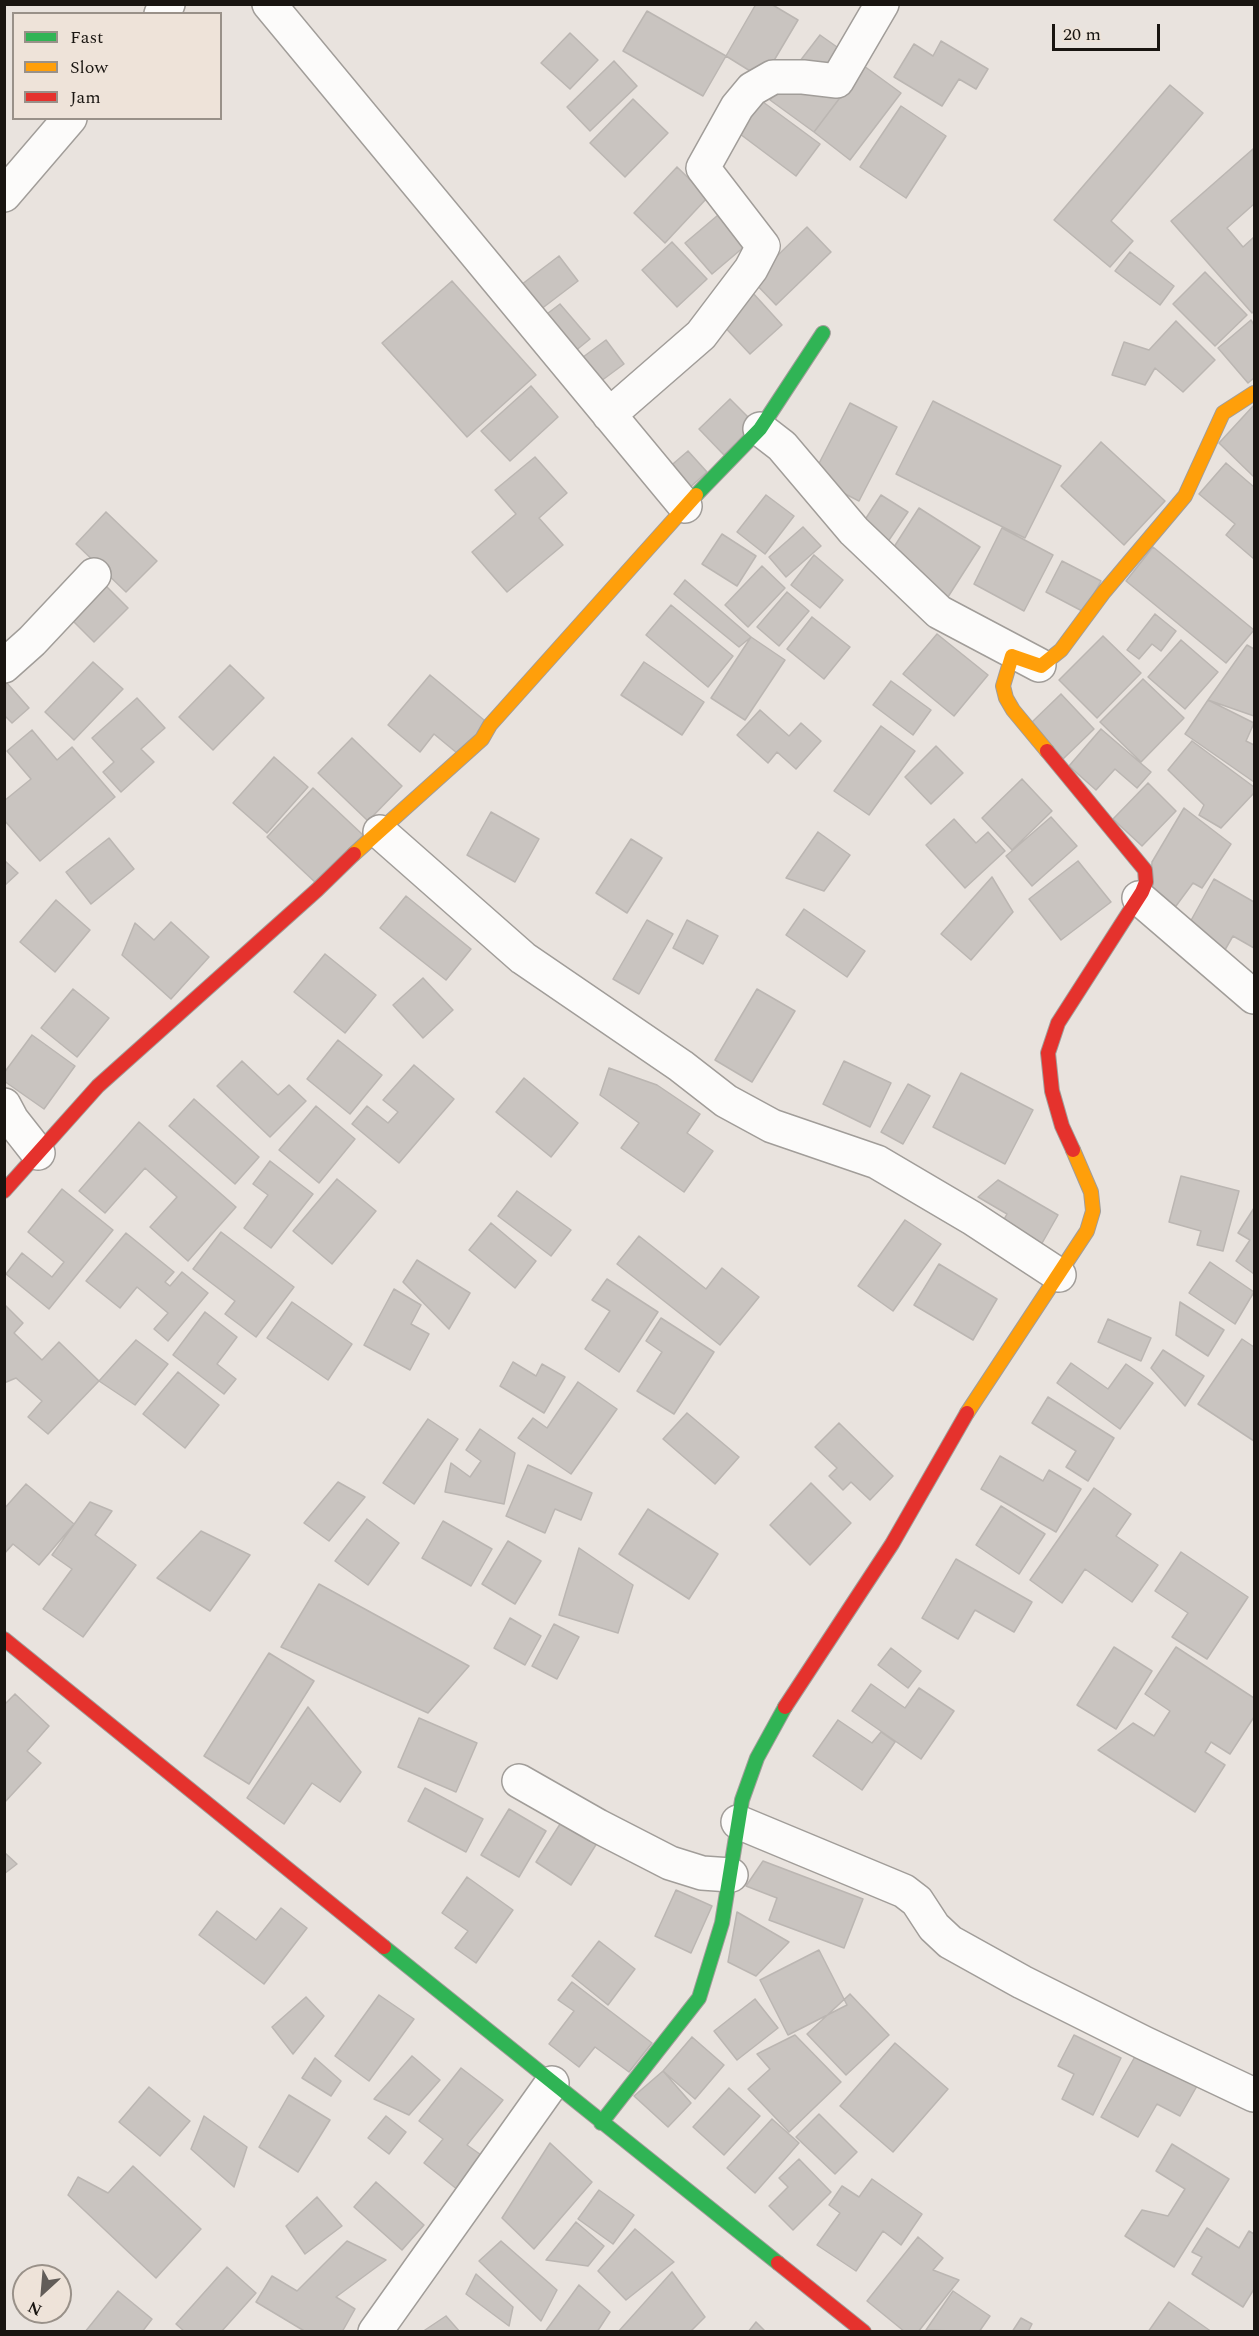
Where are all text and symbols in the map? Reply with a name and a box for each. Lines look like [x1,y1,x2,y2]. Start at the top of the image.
legend [12,12,222,120]
scale bar [1055,12,1163,50]
text: 20 m [1063,21,1101,48]
text: Fast [70,24,103,51]
text: Slow [70,54,108,81]
text: Jam [70,84,101,111]
north arrow [12,2264,72,2324]
text: N [24,2295,46,2322]

